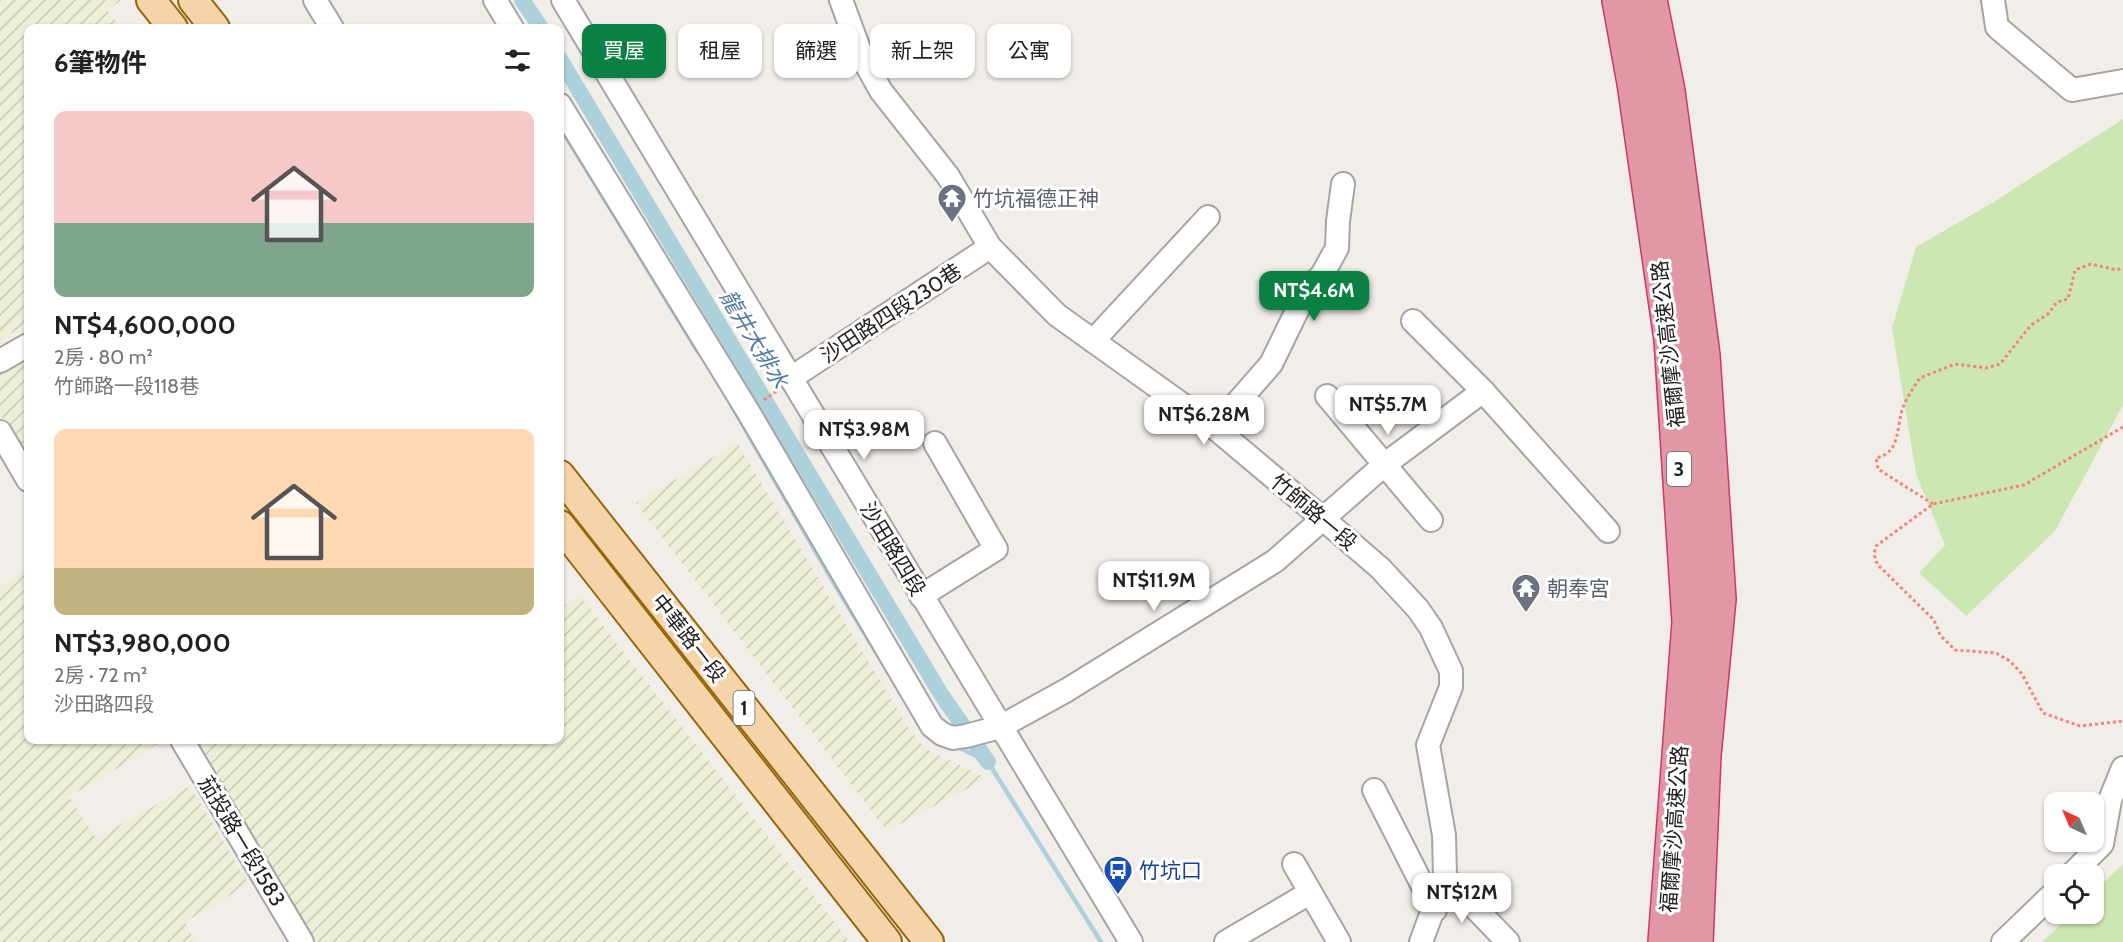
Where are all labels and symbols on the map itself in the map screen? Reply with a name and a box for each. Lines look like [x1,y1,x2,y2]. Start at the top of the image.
temple icon: 竹坑福德正神 [936,182,968,224]
place label: 竹坑福德正神 [973,186,1099,211]
street label: 沙田路四段230巷 [816,258,966,368]
street label: 福爾摩沙高速公路 [1647,259,1689,429]
pin: NT$4.6M [1259,271,1369,322]
water label: 龍井大排水 [714,285,794,394]
pin: NT$5.7M [1333,385,1443,436]
pin: NT$6.28M [1142,395,1266,446]
pin: NT$3.98M [802,410,926,461]
road number: 3 [1667,452,1691,486]
street label: 竹師路一段 [1266,469,1362,555]
street label: 沙田路四段 [855,498,931,600]
pin: NT$11.9M [1092,561,1216,612]
temple icon: 朝奉宮 [1510,572,1542,614]
place label: 朝奉宮 [1547,576,1610,601]
street label: 中華路一段 [647,589,731,687]
road number: 1 [734,691,754,725]
street label: 福爾摩沙高速公路 [1656,744,1692,914]
street label: 茄投路一段1583 [193,771,291,911]
north arrow [2044,792,2104,852]
bus stop icon: 竹坑口 [1102,854,1134,896]
place label: 竹坑口 [1139,858,1202,883]
pin: NT$12M [1413,873,1511,924]

